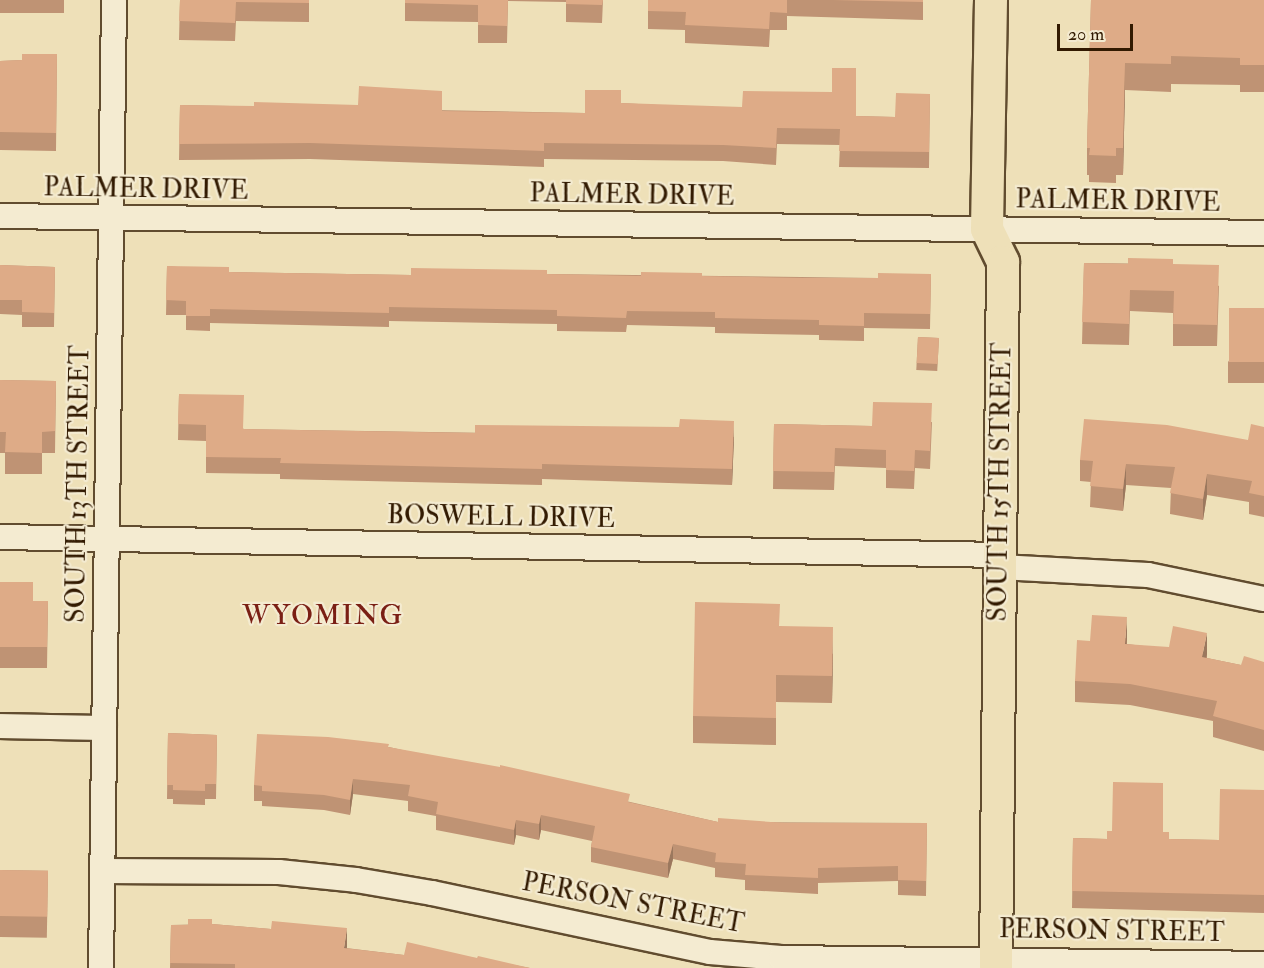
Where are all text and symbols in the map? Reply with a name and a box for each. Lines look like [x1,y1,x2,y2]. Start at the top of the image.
scale bar [1060,12,1136,50]
text: 20 m [1068,23,1104,46]
street label: PALMER DRIVE [43,173,249,207]
street label: PALMER DRIVE [529,179,735,213]
street label: PALMER DRIVE [1015,185,1221,219]
street label: SOUTH 15TH STREET [983,342,1019,622]
street label: SOUTH 13TH STREET [61,345,97,623]
street label: BOSWELL DRIVE [387,500,615,536]
district label: WYOMING [242,600,404,632]
street label: PERSON STREET [519,867,747,941]
street label: PERSON STREET [999,914,1225,950]

